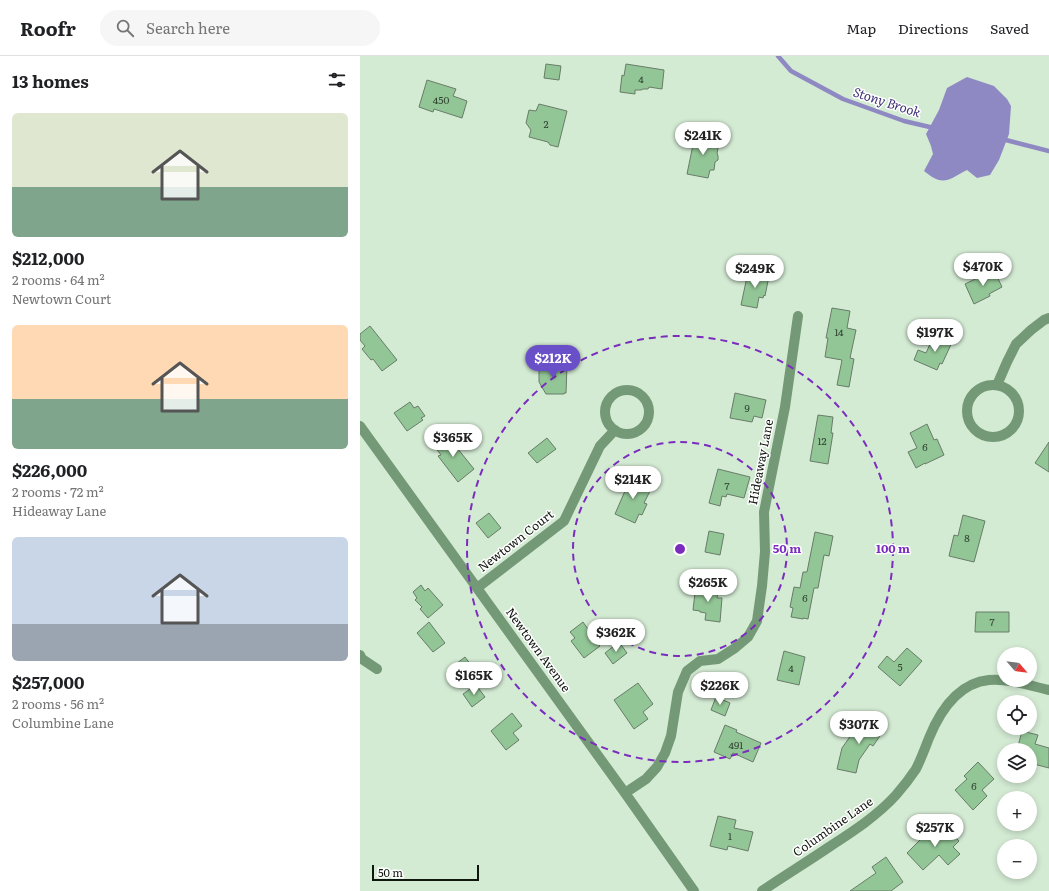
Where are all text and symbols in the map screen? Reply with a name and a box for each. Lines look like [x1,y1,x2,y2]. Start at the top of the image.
search box [100,10,380,46]
text: Roofr [20,14,76,42]
text: Search here [146,16,230,39]
icon: search [114,17,136,39]
text: Map [846,18,876,38]
text: Directions [898,18,968,38]
text: Saved [990,18,1029,38]
text: 13 homes [12,68,89,93]
icon: filters [326,69,348,91]
house number: 4 [638,71,644,86]
water label: Stony Brook [851,82,924,122]
house number: 450 [433,92,449,107]
house number: 2 [543,116,549,131]
pin: $241K [675,122,731,156]
text: $241K [684,125,722,144]
icon: home [144,139,216,211]
text: $212,000 [12,245,84,270]
pin: $470K [955,253,1011,287]
pin: $249K [727,255,783,289]
text: $470K [963,256,1003,275]
text: $249K [735,258,775,277]
text: 2 rooms · 64 m² [12,270,105,289]
text: Newtown Court [12,289,111,308]
pin: $197K [907,319,963,353]
text: $197K [916,322,954,341]
house number: 14 [834,324,844,339]
pin: $212K [525,345,581,379]
text: $212K [534,348,572,367]
icon: home [144,351,216,423]
house number: 9 [744,400,750,415]
street label: Hideaway Lane [743,417,777,506]
pin: $365K [425,424,481,458]
text: $365K [433,427,473,446]
house number: 12 [817,433,827,448]
house number: 6 [922,439,928,454]
text: $226,000 [12,457,87,482]
pin: $214K [605,466,661,500]
text: $214K [614,469,652,488]
house number: 7 [724,478,730,493]
text: 2 rooms · 72 m² [12,482,104,501]
text: Hideaway Lane [12,501,106,520]
street label: Newtown Court [474,505,557,576]
house number: 8 [964,530,970,545]
text: 50 m [773,539,801,557]
text: 100 m [876,539,910,557]
centre of rings [673,542,687,556]
icon: home [144,563,216,635]
pin: $265K [680,569,736,603]
text: $265K [688,572,728,591]
house number: 6 [802,590,808,605]
street label: Newtown Avenue [502,604,576,695]
house number: 7 [989,614,995,629]
pin: $362K [588,619,644,653]
text: $362K [596,622,636,641]
north arrow [997,647,1037,687]
map controls [997,647,1037,879]
house number: 5 [897,659,903,674]
house number: 4 [788,660,794,675]
pin: $165K [446,662,502,696]
text: $165K [455,665,493,684]
text: $257,000 [12,669,85,694]
pin: $226K [692,672,748,706]
text: $226K [700,675,740,694]
text: 2 rooms · 56 m² [12,694,104,713]
button: locate [997,695,1037,735]
pin: $307K [831,711,887,745]
text: Columbine Lane [12,713,114,732]
text: $307K [839,714,879,733]
house number: 491 [729,737,743,752]
button: layers [997,743,1037,783]
house number: 6 [971,778,977,793]
button: + [997,791,1037,831]
street label: Columbine Lane [789,792,876,860]
pin: $257K [907,814,963,848]
text: $257K [916,817,954,836]
house number: 1 [728,828,732,843]
button: − [997,839,1037,879]
scale bar [372,863,479,882]
text: 50 m [378,864,403,880]

